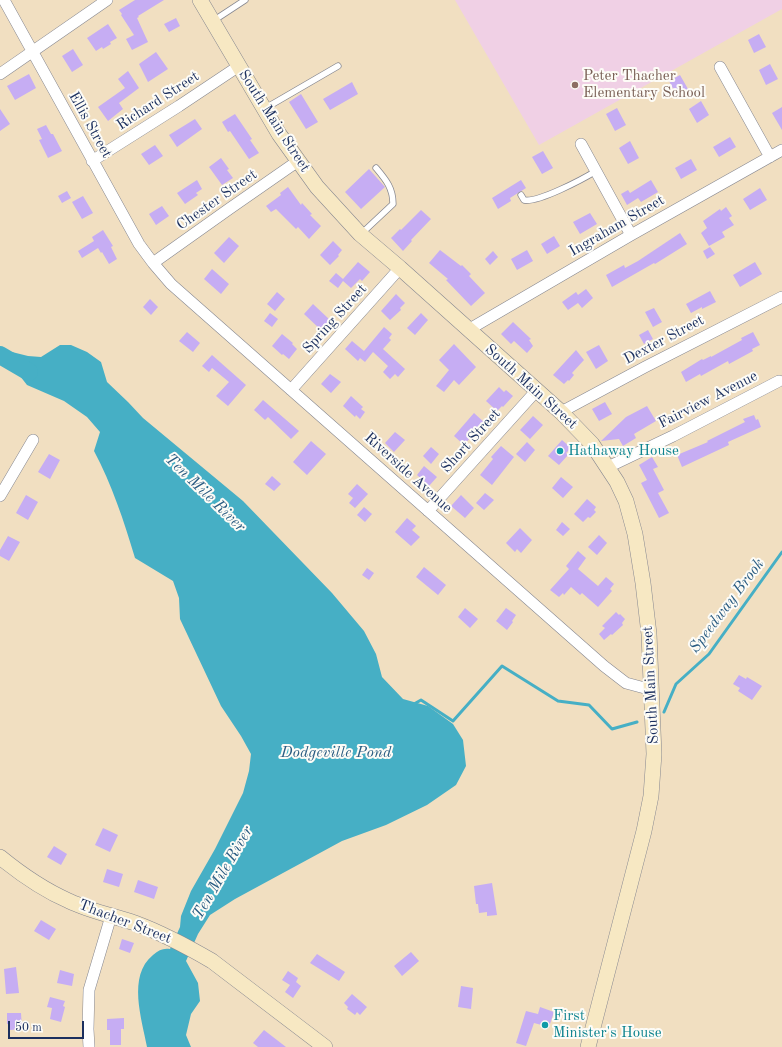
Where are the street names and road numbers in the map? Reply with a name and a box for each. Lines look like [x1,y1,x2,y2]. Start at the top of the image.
street label: South Main Street [234,66,314,176]
street label: Richard Street [113,68,203,134]
street label: Ellis Street [64,89,116,161]
street label: Chester Street [173,166,261,234]
street label: Ingraham Street [566,191,668,261]
street label: Spring Street [299,280,371,358]
street label: Dexter Street [621,311,707,369]
street label: South Main Street [481,341,581,433]
street label: Fairview Avenue [655,367,761,433]
street label: Short Street [437,405,505,477]
street label: Riverside Avenue [360,429,456,517]
street label: South Main Street [639,625,663,745]
street label: Thacher Street [76,896,174,948]

